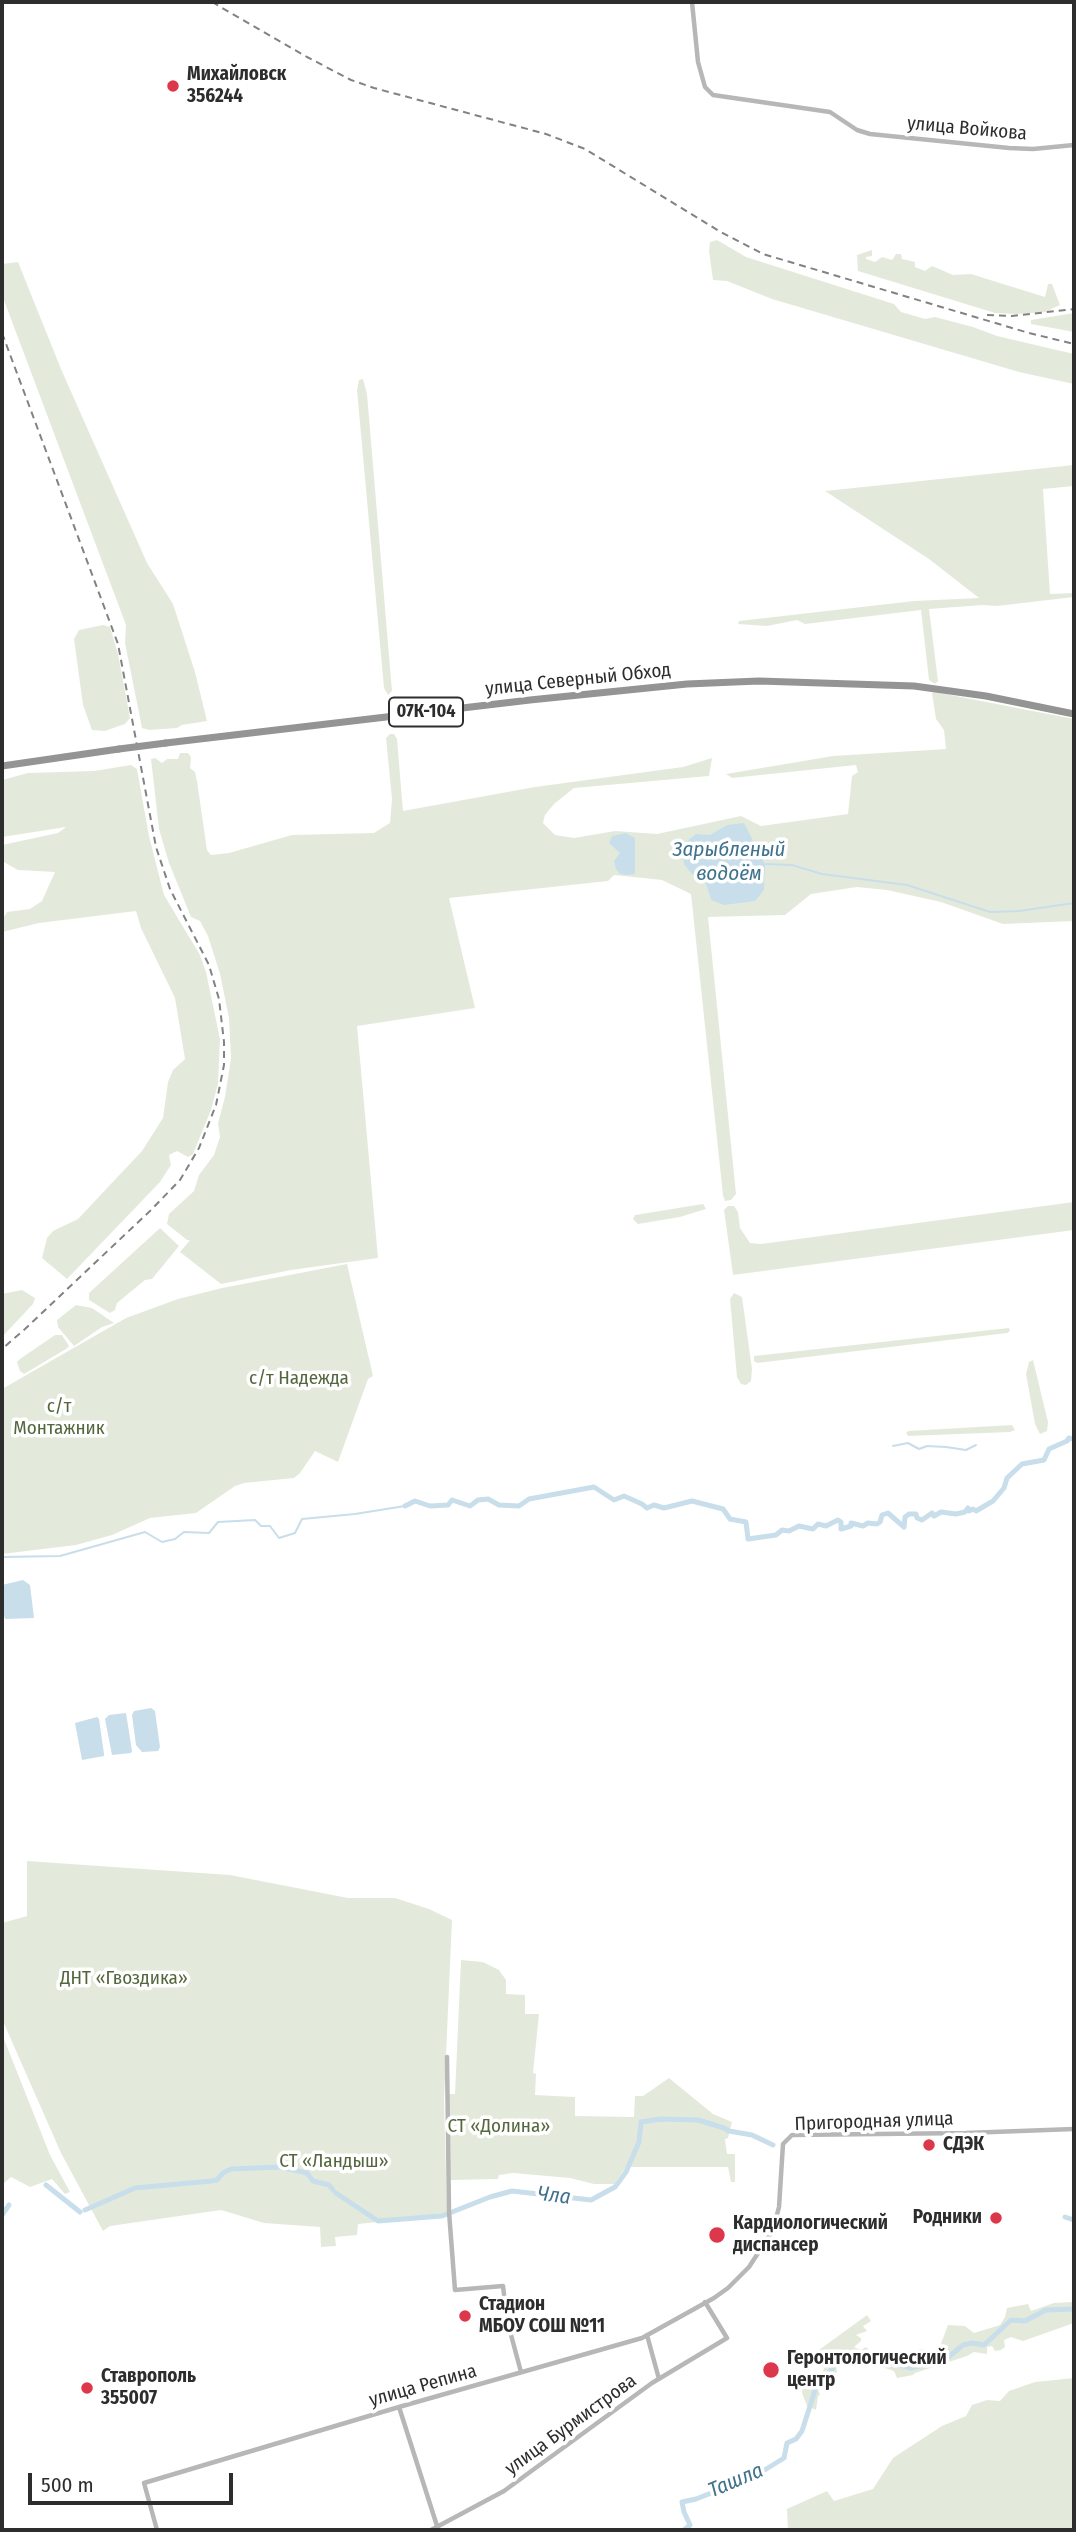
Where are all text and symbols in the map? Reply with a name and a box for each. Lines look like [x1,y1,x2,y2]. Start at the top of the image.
place label: Михайловск 356244 [187,64,286,108]
marker: Михайловск 356244 [165,78,181,94]
street label: улица Войкова [906,112,1028,146]
street label: улица Северный Обход [484,659,672,701]
road number: 07К-104 [389,698,463,726]
water label: Зарыбленый водоём [673,837,785,887]
park label: с/т Надежда [249,1368,349,1390]
park label: с/т Монтажник [13,1396,105,1440]
park label: ДНТ «Гвоздика» [60,1968,188,1990]
street label: Пригородная улица [794,2108,954,2136]
park label: СТ «Долина» [448,2116,550,2138]
place label: СДЭК [943,2134,984,2156]
marker: СДЭК [921,2137,937,2153]
park label: СТ «Ландыш» [279,2151,389,2173]
water label: Чла [536,2181,572,2211]
place label: Родники [913,2207,982,2229]
marker: Родники [988,2210,1004,2226]
place label: Кардиологический диспансер [733,2213,888,2257]
marker: Кардиологический диспансер [707,2225,727,2245]
place label: Стадион МБОУ СОШ №11 [479,2294,605,2338]
marker: Стадион МБОУ СОШ №11 [457,2308,473,2324]
place label: Геронтологический центр [787,2348,947,2392]
street label: улица Репина [367,2360,479,2412]
marker: Геронтологический центр [761,2360,781,2380]
place label: Ставрополь 355007 [101,2366,196,2410]
street label: улица Бурмистрова [501,2370,641,2480]
marker: Ставрополь 355007 [79,2380,95,2396]
scale bar [32,2458,236,2502]
water label: Ташла [705,2458,767,2504]
text: 500 m [41,2472,94,2498]

